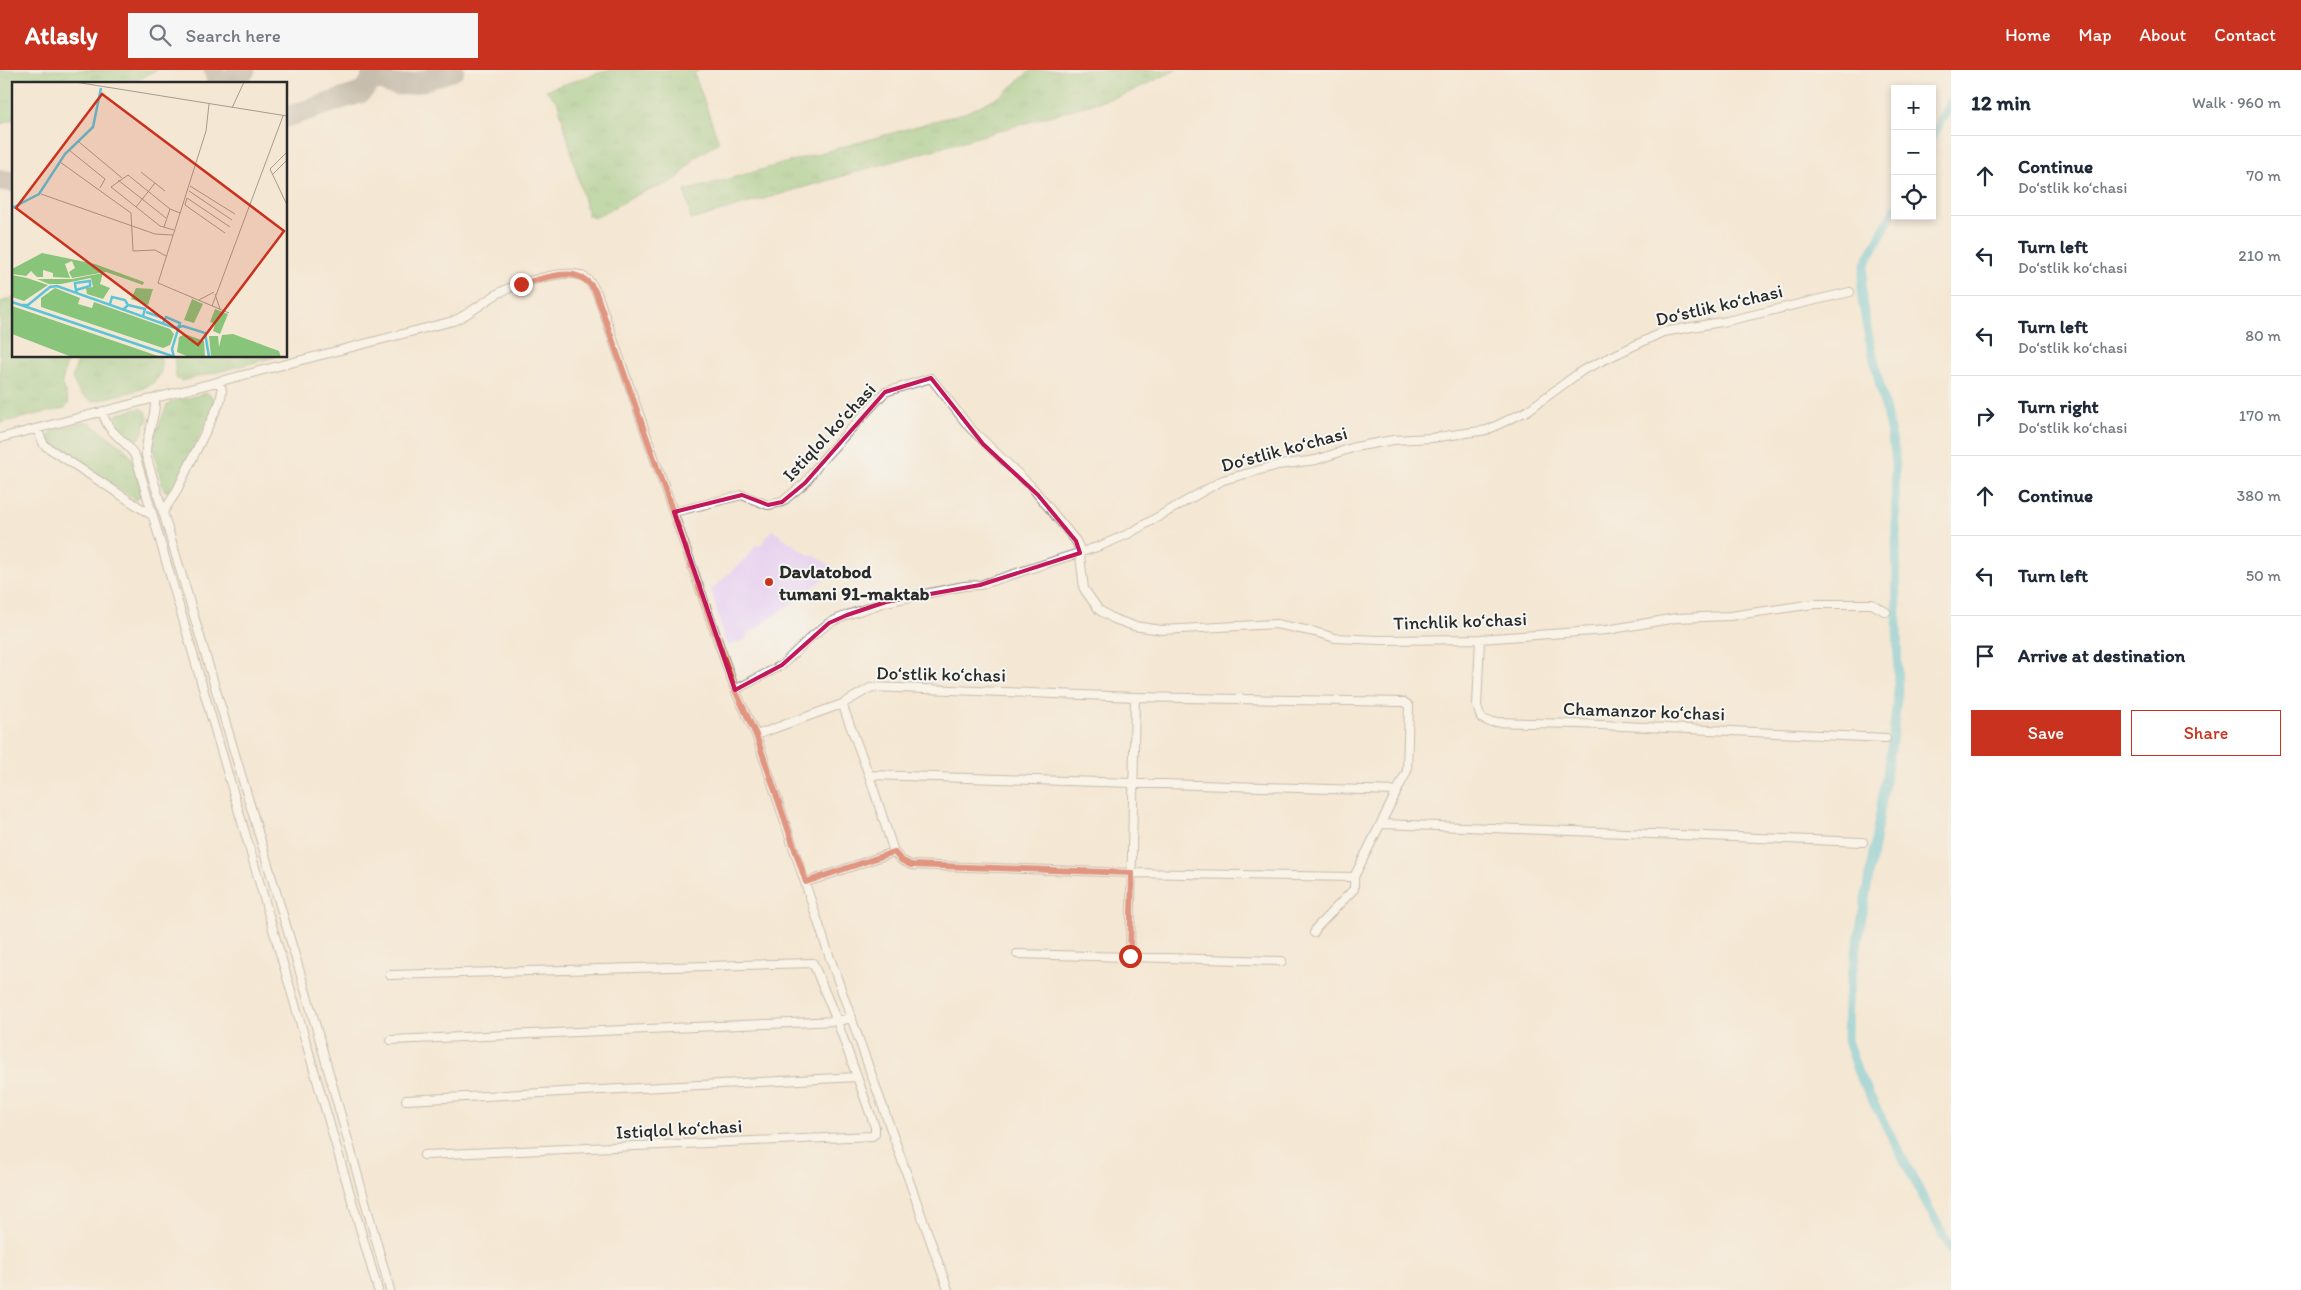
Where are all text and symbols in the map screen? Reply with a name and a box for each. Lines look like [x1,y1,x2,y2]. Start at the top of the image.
search box [128,13,478,58]
text: Atlasly [25,21,98,50]
icon: search [146,21,174,49]
text: Search here [186,24,281,47]
text: Home [2005,24,2051,46]
text: Map [2079,24,2112,46]
text: About [2140,24,2186,46]
text: Contact [2214,24,2276,46]
inset map [12,82,288,358]
map controls [1891,85,1936,220]
button: + [1891,85,1936,130]
text: 12 min [1971,90,2031,115]
text: Walk · 960 m [2192,93,2281,112]
button: − [1891,130,1936,175]
text: Continue [2018,155,2093,178]
icon: ahead [1971,162,1999,190]
text: 70 m [2246,166,2281,185]
button: locate [1891,175,1936,220]
text: Doʻstlik koʻchasi [2018,178,2127,197]
text: Turn left [2018,235,2088,258]
icon: left [1971,242,1999,270]
text: 210 m [2238,246,2281,265]
text: Doʻstlik koʻchasi [2018,258,2127,277]
route end [510,273,533,296]
street label: Doʻstlik koʻchasi [1653,279,1785,331]
text: Turn left [2018,315,2088,338]
icon: left [1971,322,1999,350]
text: 80 m [2245,326,2281,345]
text: Doʻstlik koʻchasi [2018,338,2127,357]
street label: Istiqlol koʻchasi [777,378,881,486]
text: Turn right [2018,395,2099,418]
icon: right [1971,402,1999,430]
text: 170 m [2239,406,2281,425]
text: Doʻstlik koʻchasi [2018,418,2127,437]
street label: Doʻstlik koʻchasi [1218,421,1350,477]
icon: ahead [1971,482,1999,510]
text: Continue [2018,484,2093,507]
text: 380 m [2237,486,2281,505]
place label: Davlatobod tumani 91-maktab [779,560,930,605]
icon: left [1971,562,1999,590]
text: Turn left [2018,564,2088,587]
text: 50 m [2246,566,2281,585]
marker: Davlatobod tumani 91-maktab [763,576,775,588]
street label: Tinchlik koʻchasi [1393,607,1527,635]
icon: arrive [1971,642,1999,670]
text: Arrive at destination [2018,644,2185,667]
street label: Doʻstlik koʻchasi [876,661,1006,687]
street label: Chamanzor koʻchasi [1562,697,1726,725]
button: Save [1971,710,2121,756]
button: Share [2131,710,2281,756]
route start [1119,945,1142,968]
street label: Istiqlol koʻchasi [615,1114,743,1144]

